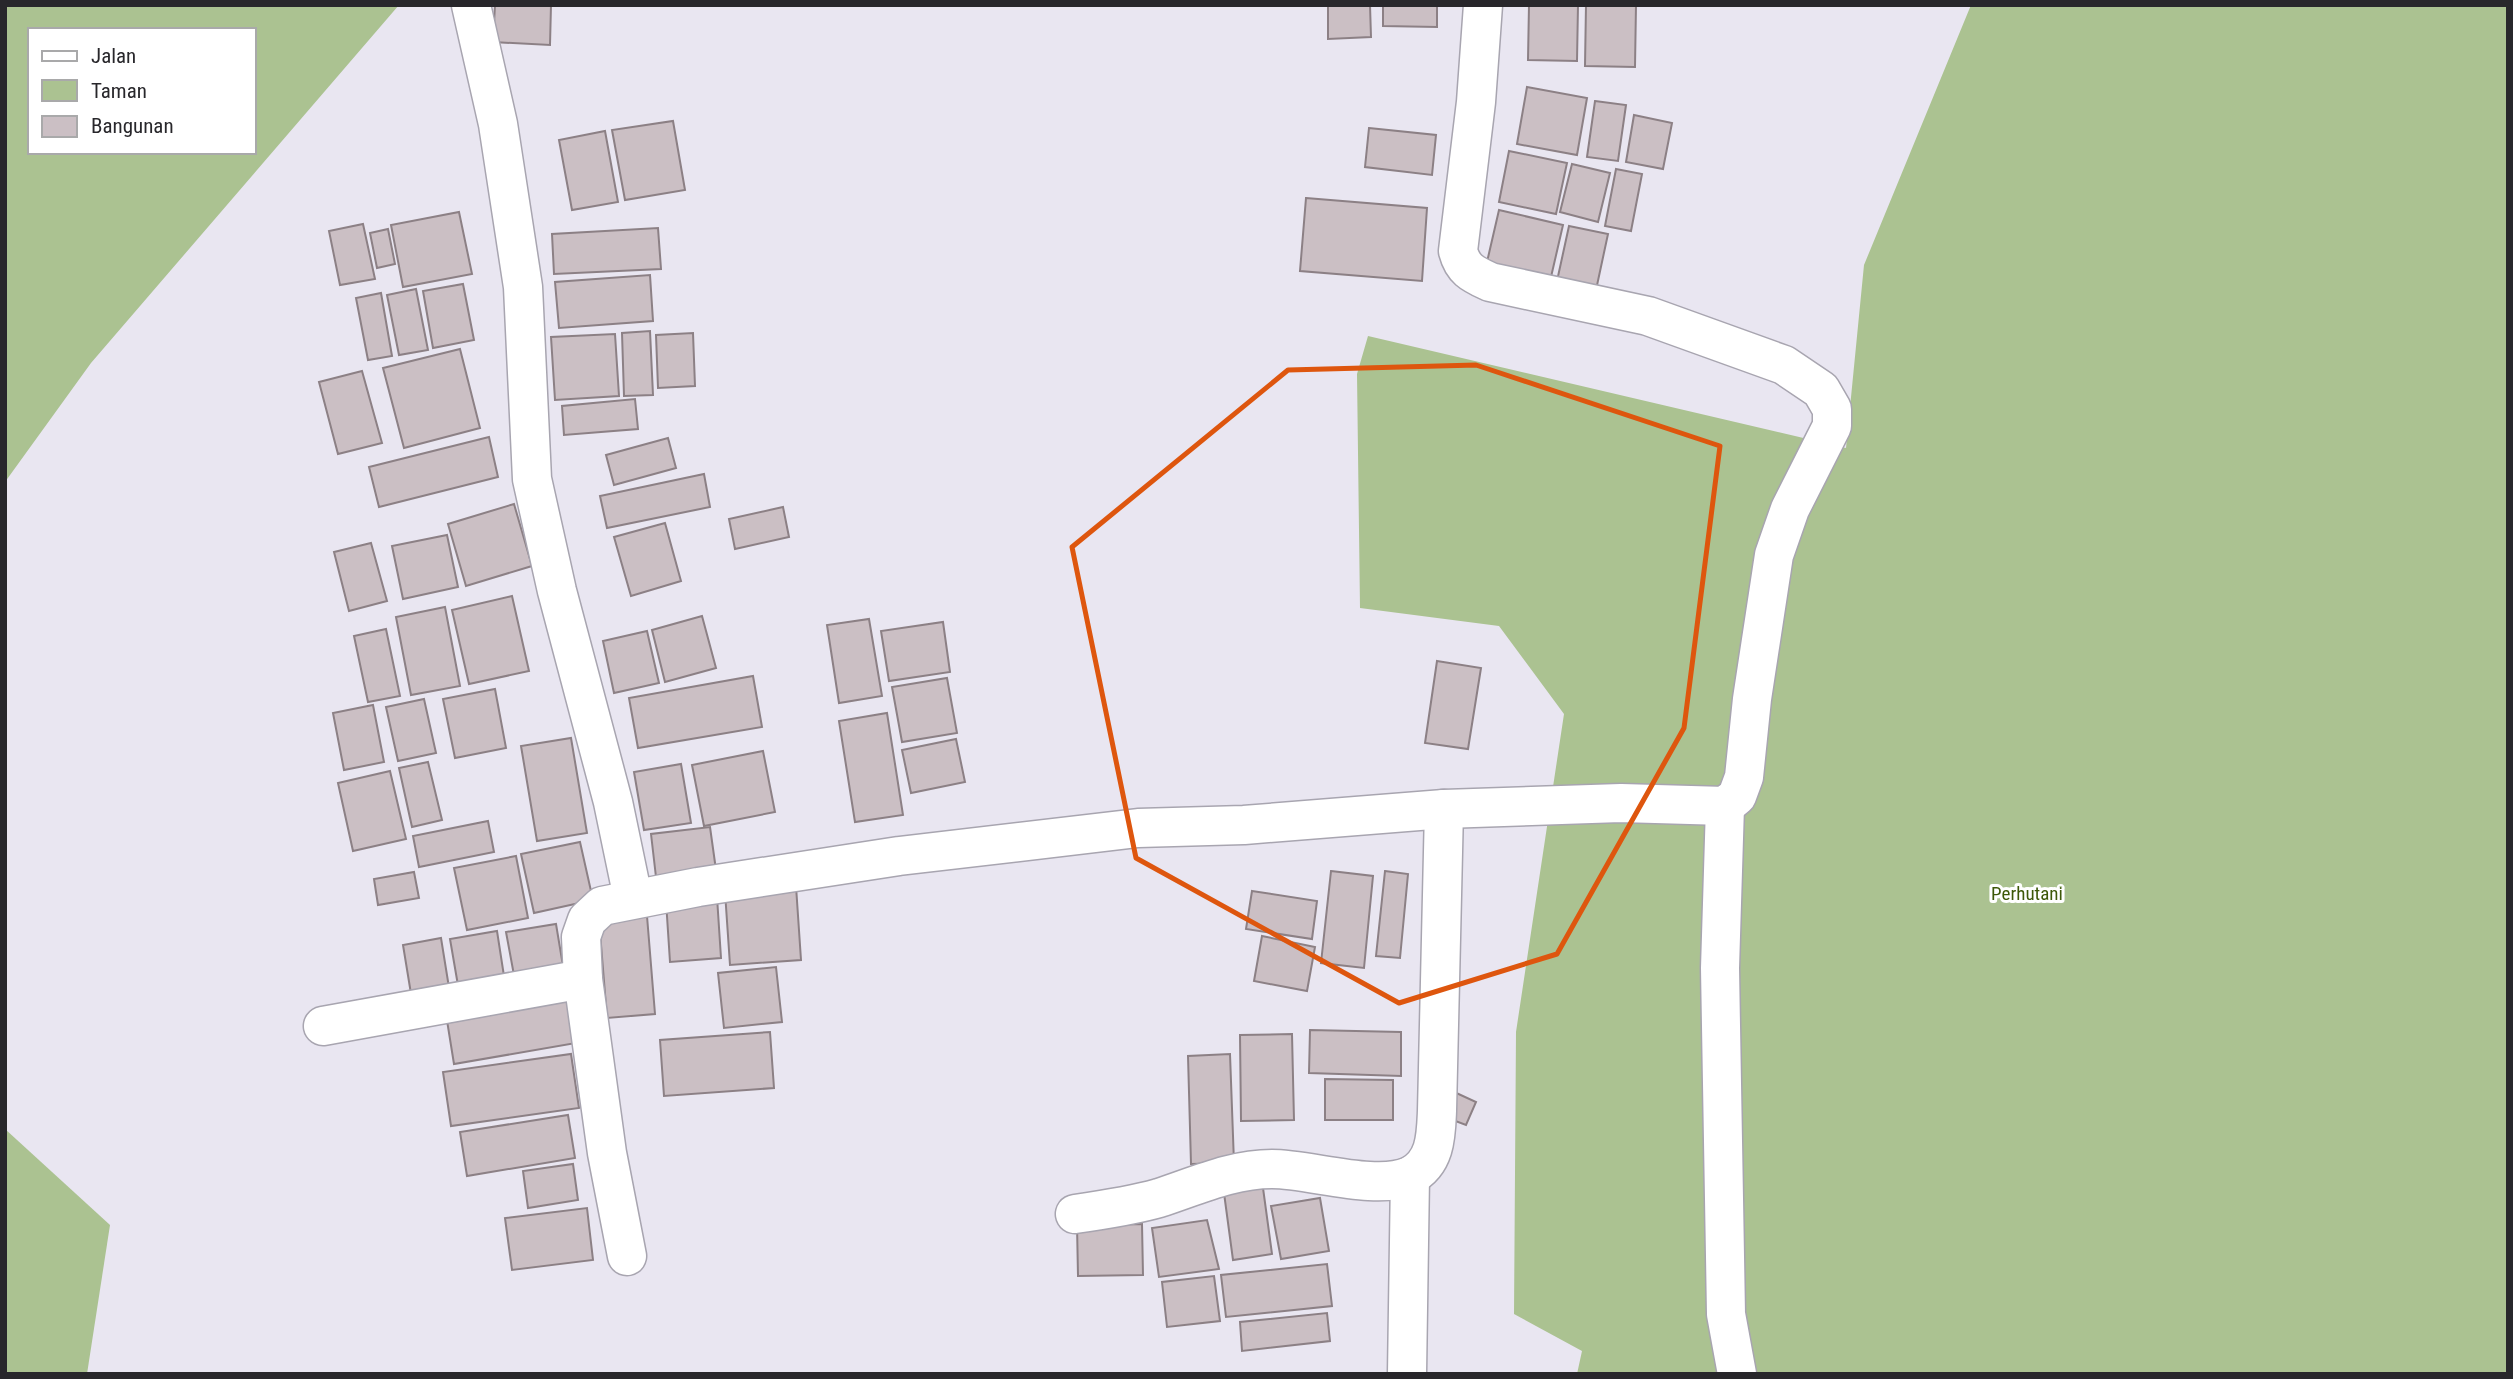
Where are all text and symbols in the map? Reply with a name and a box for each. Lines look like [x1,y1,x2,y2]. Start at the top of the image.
legend [28,28,256,154]
text: Jalan [91,44,136,68]
text: Taman [91,79,147,103]
text: Bangunan [91,114,174,138]
park label: Perhutani [1991,882,2063,905]

